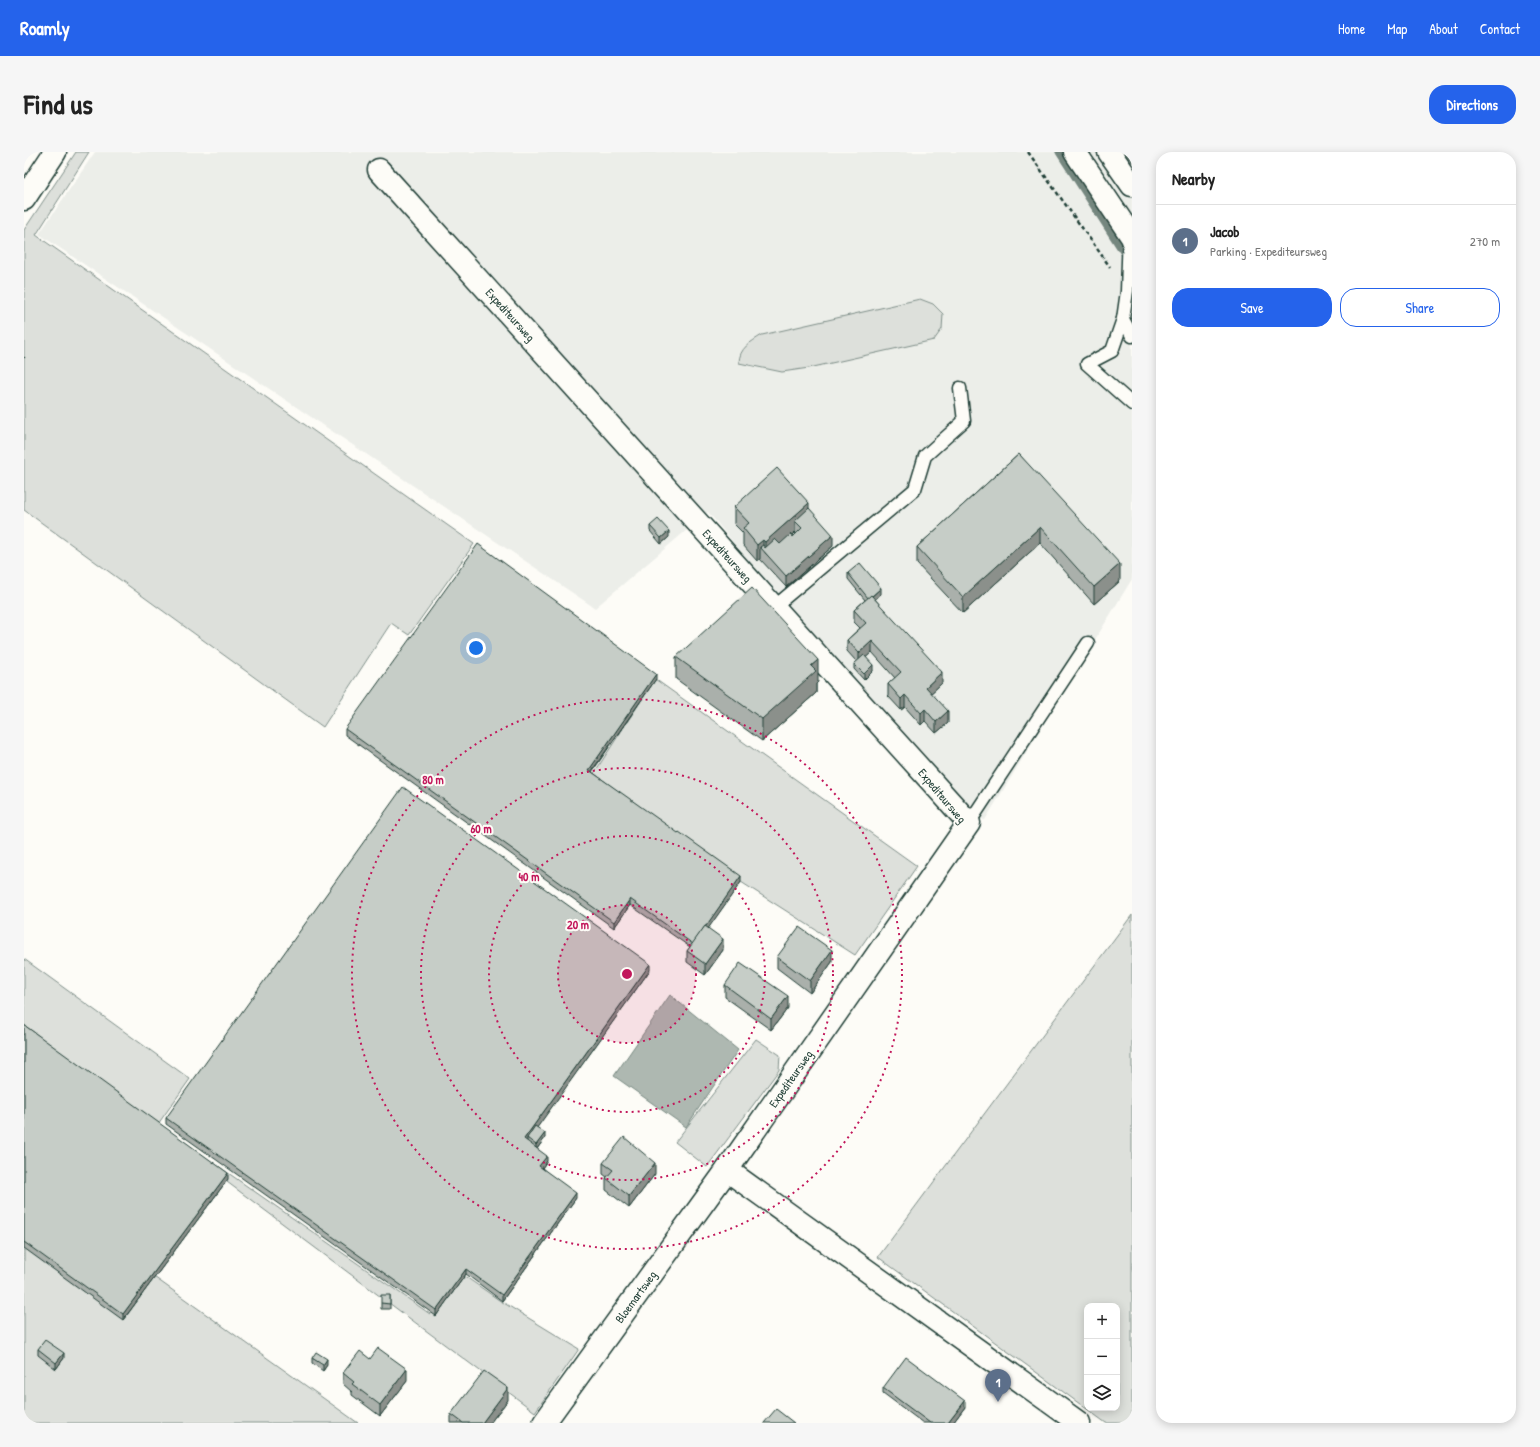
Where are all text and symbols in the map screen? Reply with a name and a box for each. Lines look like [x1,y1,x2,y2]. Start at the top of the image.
text: Roamly [20,15,70,41]
text: Home [1338,19,1365,38]
text: Map [1387,19,1407,38]
text: About [1429,19,1458,38]
text: Contact [1480,19,1520,38]
text: Find us [24,85,93,123]
button: Directions [1429,85,1516,124]
text: Nearby [1172,167,1215,190]
text: Jacob [1210,221,1239,242]
text: 1 [1183,232,1187,250]
text: 270 m [1470,232,1500,250]
text: Parking · Expediteursweg [1210,242,1327,260]
street label: Expediteursweg [482,284,539,345]
button: Save [1172,288,1332,327]
button: Share [1340,288,1500,327]
street label: Expediteursweg [699,525,756,586]
your location [466,638,486,658]
street label: Expediteursweg [914,765,970,827]
text: 80 m [422,771,444,788]
text: 60 m [470,820,492,837]
text: 40 m [519,868,539,885]
text: 20 m [567,916,589,933]
centre of rings [620,967,634,981]
street label: Expediteursweg [765,1047,817,1111]
street label: Bloemartsweg [611,1267,660,1326]
map controls [1084,1303,1120,1411]
button: + [1084,1303,1120,1339]
button: − [1084,1339,1120,1375]
pin: 1 [985,1369,1011,1402]
button: layers [1084,1375,1120,1411]

